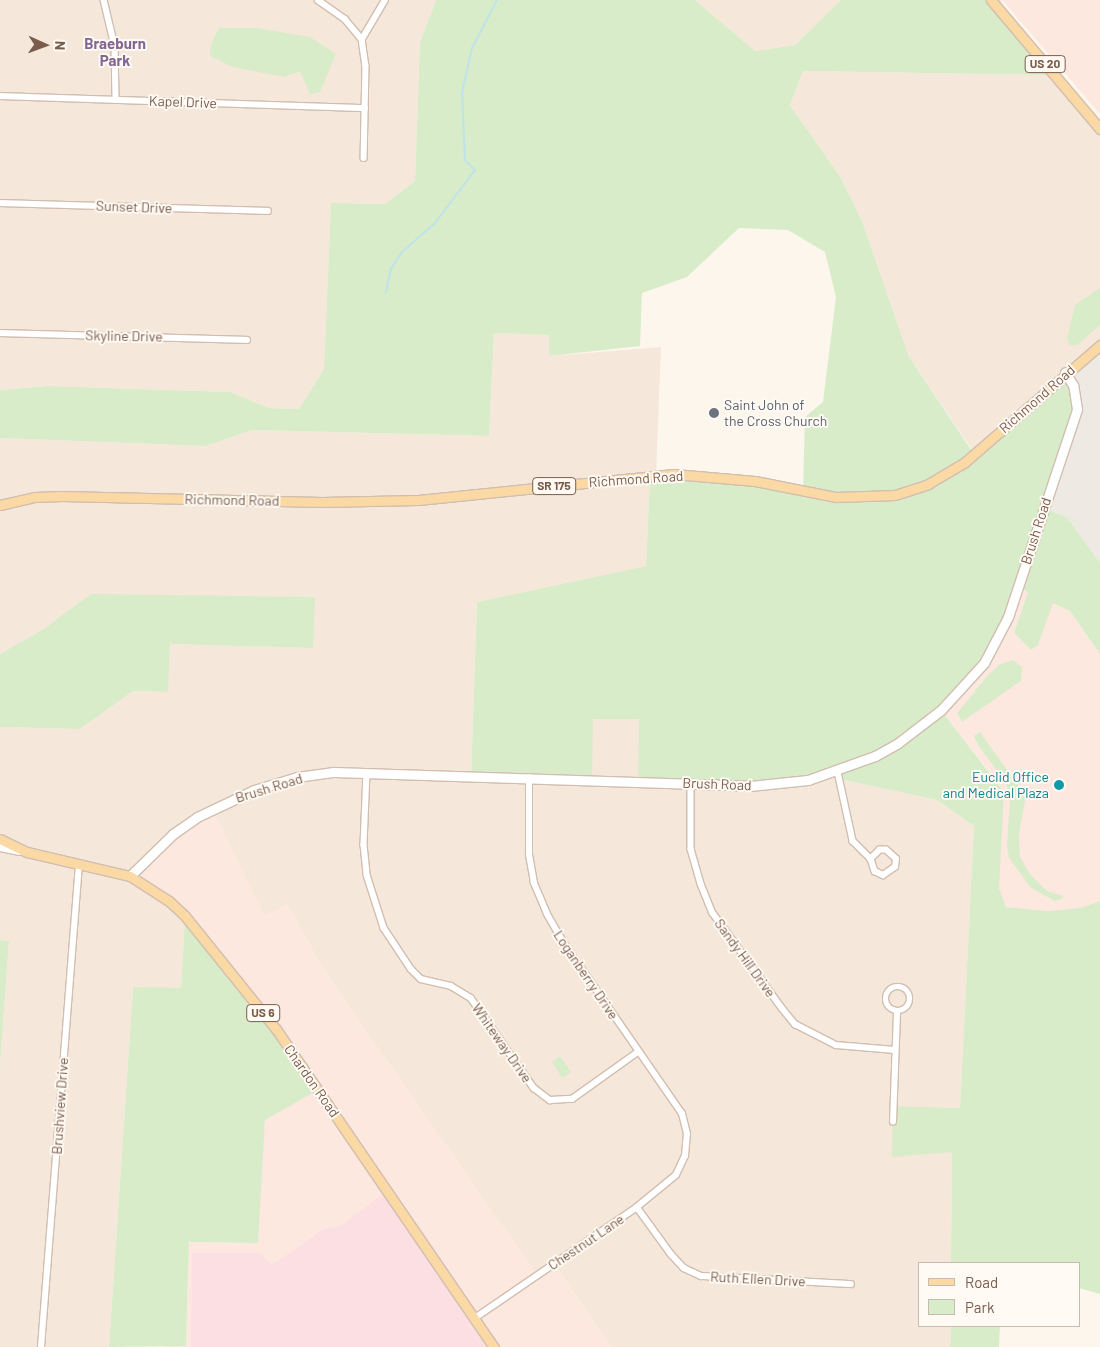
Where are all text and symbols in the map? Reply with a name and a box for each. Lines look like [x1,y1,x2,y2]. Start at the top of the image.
north arrow [20,20,70,70]
district label: Braeburn Park [84,34,146,69]
text: N [52,41,69,50]
road number: US 20 [1024,54,1066,74]
street label: Kapel Drive [149,92,217,112]
street label: Sunset Drive [96,197,172,217]
street label: Skyline Drive [85,327,163,345]
street label: Richmond Road [996,362,1078,436]
place label: Saint John of the Cross Church [724,397,827,430]
marker: Saint John of the Cross Church [708,407,720,419]
street label: Richmond Road [588,467,684,491]
road number: SR 175 [532,476,576,496]
street label: Richmond Road [184,491,280,509]
street label: Brush Road [1017,495,1055,567]
place label: Euclid Office and Medical Plaza [943,769,1049,802]
street label: Brush Road [233,770,305,806]
street label: Brush Road [682,774,752,794]
marker: Euclid Office and Medical Plaza [1053,779,1065,791]
street label: Sandy Hill Drive [711,916,779,1000]
street label: Loganberry Drive [550,927,622,1023]
street label: Whiteway Drive [468,1000,536,1086]
road number: US 6 [246,1004,280,1022]
street label: Chardon Road [281,1041,343,1121]
street label: Brushview Drive [48,1057,72,1155]
street label: Chestnut Lane [545,1210,627,1274]
legend [918,1262,1080,1327]
street label: Ruth Ellen Drive [710,1268,806,1290]
text: Road [965,1273,998,1291]
text: Park [965,1298,994,1316]

